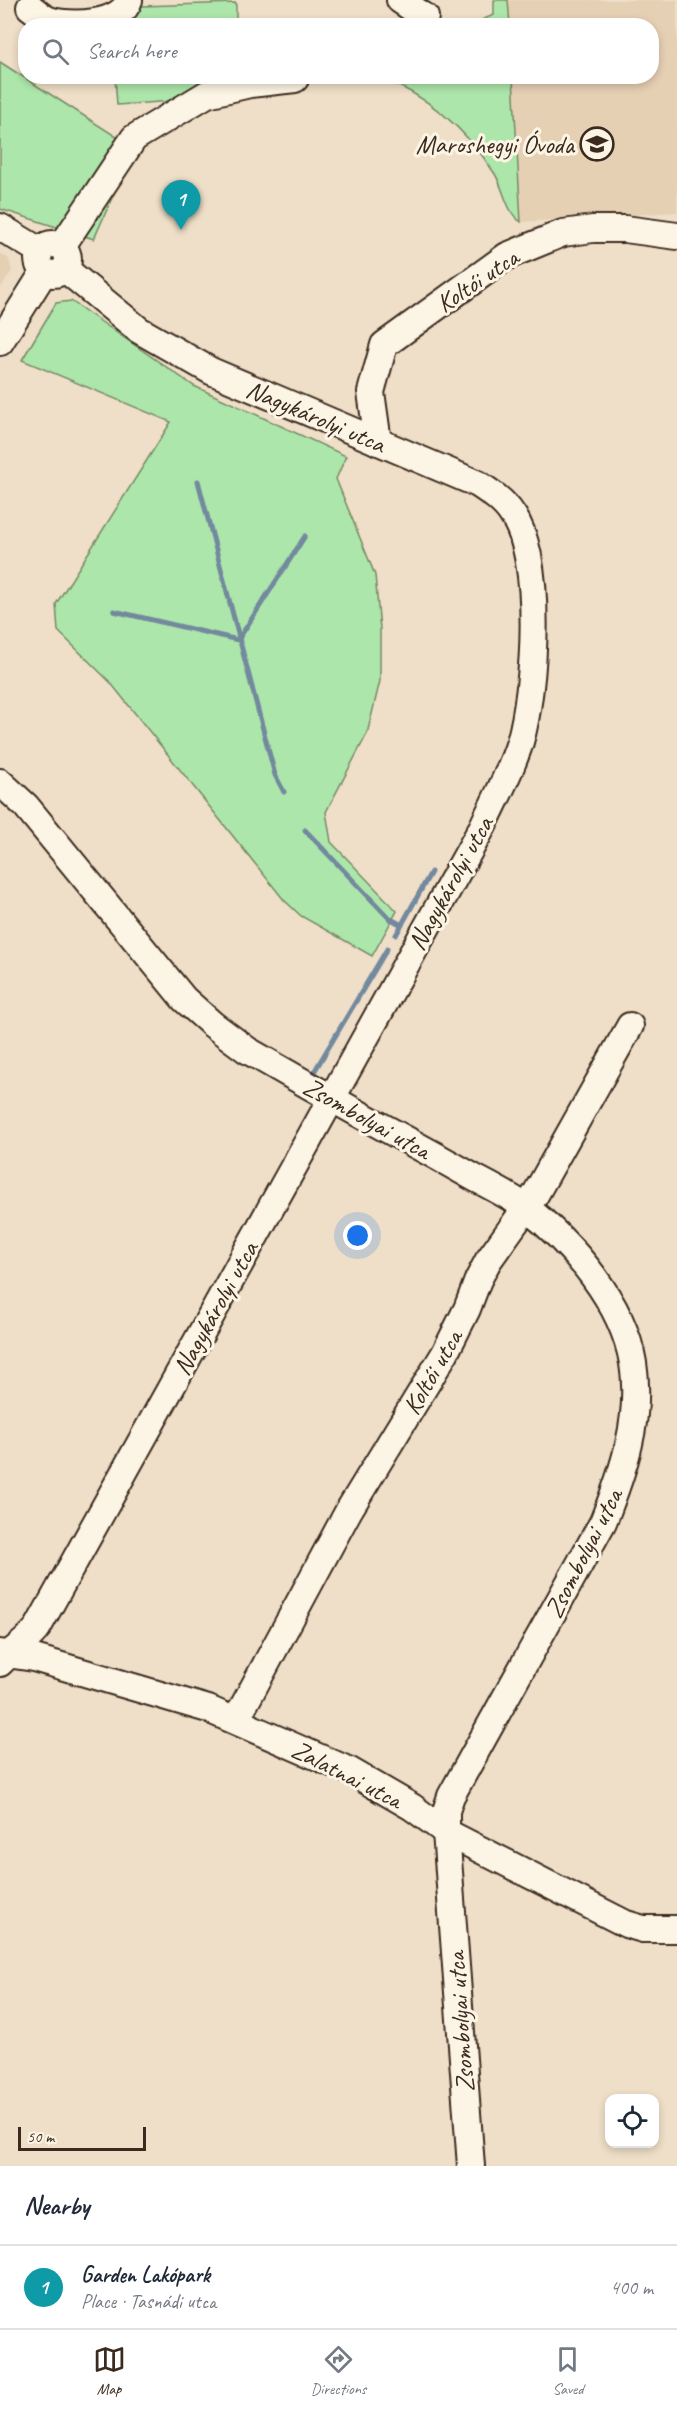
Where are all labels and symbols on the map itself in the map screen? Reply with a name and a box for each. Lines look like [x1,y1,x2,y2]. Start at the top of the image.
school or university icon: Maroshegyi Óvoda [579,126,615,162]
place label: Maroshegyi Óvoda [416,128,576,161]
pin: 1 [162,180,201,230]
street label: Koltói utca [430,240,527,320]
street label: Nagykárolyi utca [241,372,392,461]
street label: Nagykárolyi utca [400,809,501,956]
street label: Zsombolyai utca [297,1070,438,1168]
your location [343,1221,372,1250]
street label: Nagykárolyi utca [165,1234,266,1381]
street label: Koltói utca [395,1322,471,1420]
street label: Zsombolyai utca [537,1481,631,1623]
street label: Zalatnai utca [286,1733,410,1817]
street label: Zsombolyai utca [439,1948,482,2093]
scale bar [18,2124,146,2152]

